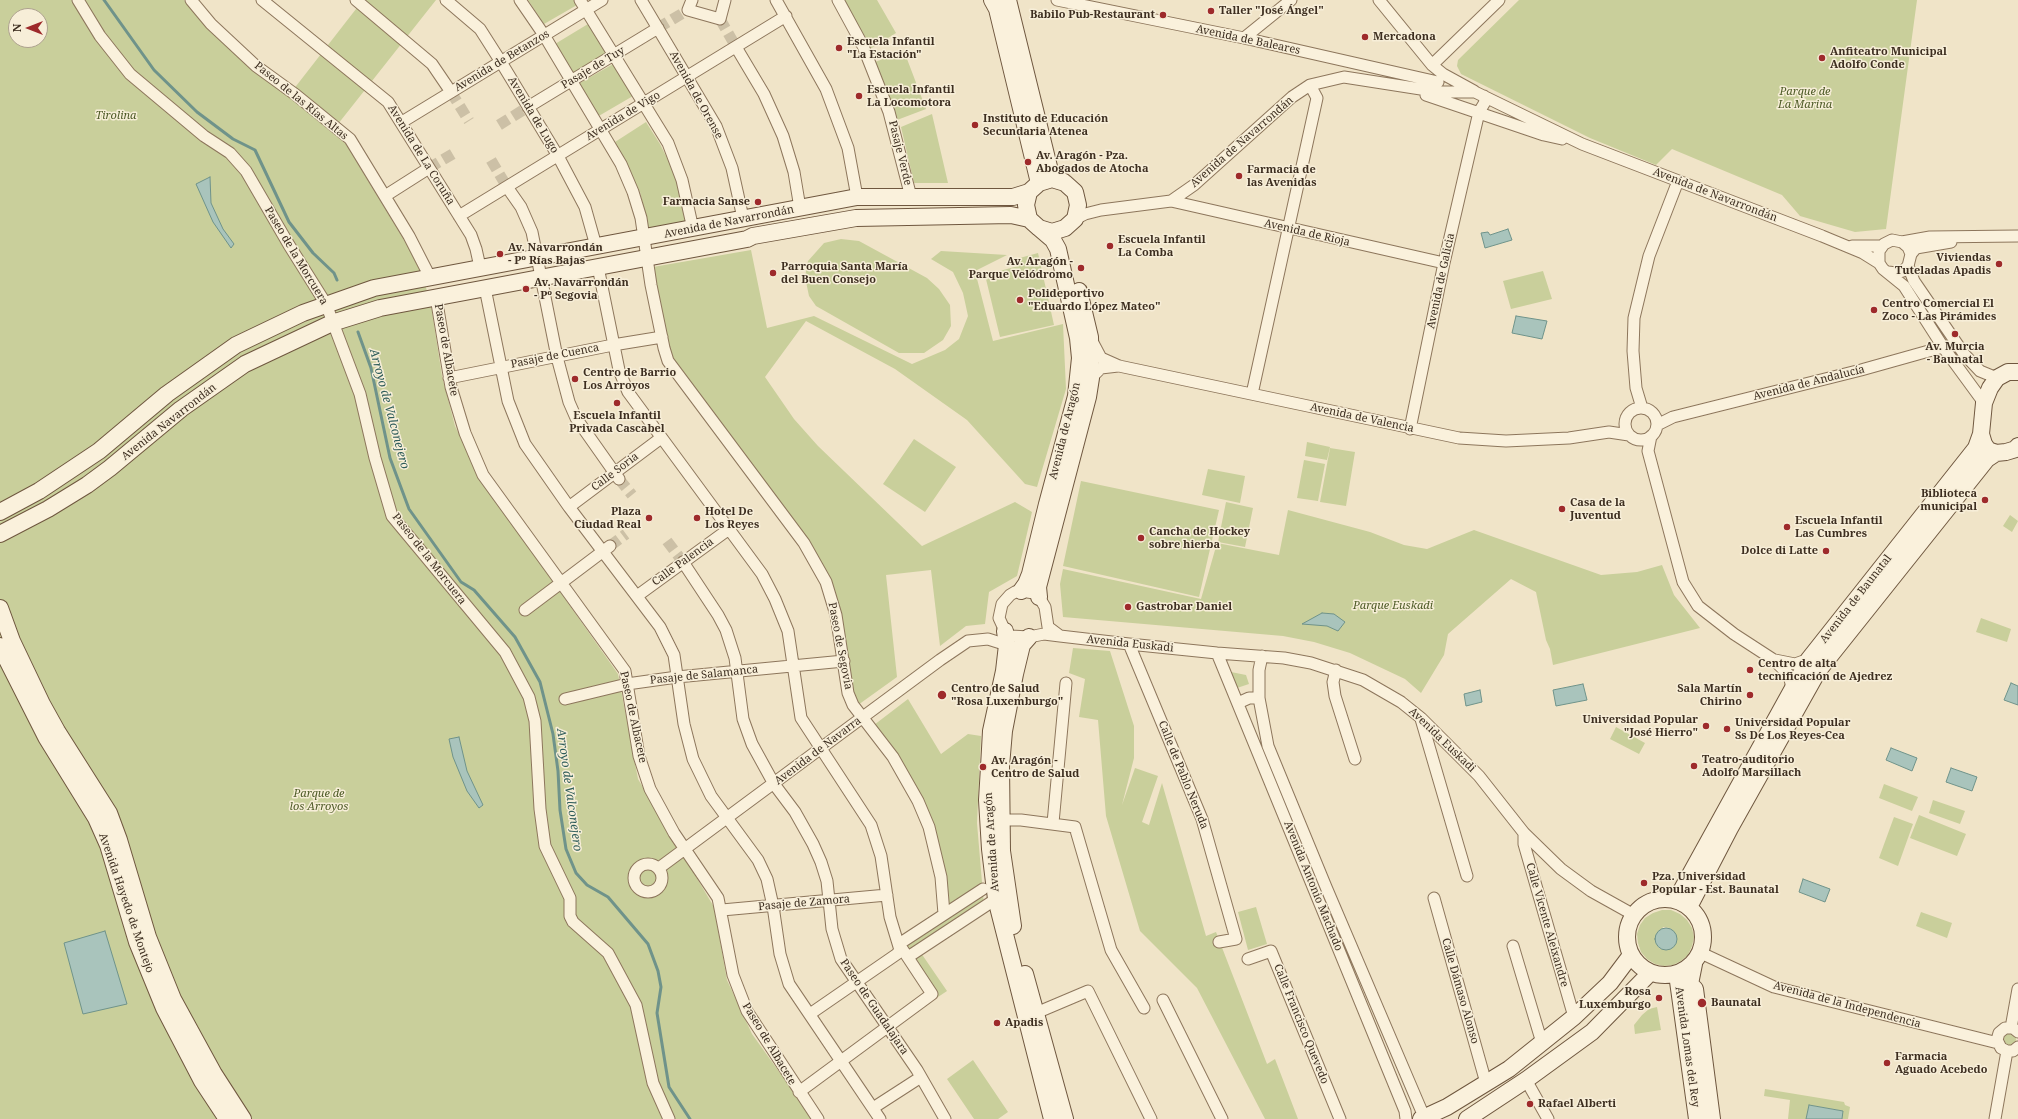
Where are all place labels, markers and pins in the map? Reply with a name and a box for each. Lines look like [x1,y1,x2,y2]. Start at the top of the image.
place label: Taller "José Ángel" [1219,4,1324,18]
marker: Taller "José Ángel" [1206,6,1216,16]
place label: Babilo Pub-Restaurant [1030,8,1155,22]
marker: Babilo Pub-Restaurant [1158,10,1168,20]
place label: Mercadona [1373,30,1436,44]
marker: Mercadona [1360,32,1370,42]
place label: Escuela Infantil "La Estación" [847,35,935,61]
marker: Escuela Infantil "La Estación" [834,43,844,53]
place label: Anfiteatro Municipal Adolfo Conde [1830,45,1947,71]
marker: Anfiteatro Municipal Adolfo Conde [1817,53,1827,63]
place label: Escuela Infantil La Locomotora [867,83,955,109]
marker: Escuela Infantil La Locomotora [854,91,864,101]
place label: Instituto de Educación Secundaria Atenea [983,112,1108,138]
marker: Instituto de Educación Secundaria Atenea [970,120,980,130]
place label: Av. Aragón - Pza. Abogados de Atocha [1036,149,1148,175]
marker: Av. Aragón - Pza. Abogados de Atocha [1023,157,1033,167]
place label: Farmacia de las Avenidas [1247,163,1316,189]
marker: Farmacia de las Avenidas [1234,171,1244,181]
place label: Farmacia Sanse [663,195,750,209]
marker: Farmacia Sanse [753,197,763,207]
place label: Escuela Infantil La Comba [1118,233,1206,259]
place label: Av. Navarrondán - Pº Rías Bajas [508,241,603,267]
marker: Escuela Infantil La Comba [1105,241,1115,251]
marker: Av. Navarrondán - Pº Rías Bajas [495,249,505,259]
place label: Viviendas Tuteladas Apadis [1895,251,1991,277]
place label: Av. Aragón - Parque Velódromo [969,255,1073,281]
marker: Viviendas Tuteladas Apadis [1994,259,2004,269]
place label: Parroquia Santa María del Buen Consejo [781,260,908,286]
marker: Av. Aragón - Parque Velódromo [1076,263,1086,273]
marker: Parroquia Santa María del Buen Consejo [768,268,778,278]
place label: Av. Navarrondán - Pº Segovia [534,276,629,302]
marker: Av. Navarrondán - Pº Segovia [521,284,531,294]
place label: Polideportivo "Eduardo López Mateo" [1028,287,1161,313]
marker: Polideportivo "Eduardo López Mateo" [1015,295,1025,305]
place label: Centro Comercial El Zoco - Las Pirámides [1882,297,1996,323]
marker: Centro Comercial El Zoco - Las Pirámides [1869,305,1879,315]
marker: Av. Murcia - Baunatal [1950,329,1960,339]
place label: Av. Murcia - Baunatal [1925,340,1985,366]
place label: Centro de Barrio Los Arroyos [583,366,676,392]
marker: Centro de Barrio Los Arroyos [570,374,580,384]
marker: Escuela Infantil Privada Cascabel [612,398,622,408]
place label: Escuela Infantil Privada Cascabel [569,409,665,435]
place label: Biblioteca municipal [1920,487,1977,513]
marker: Biblioteca municipal [1980,495,1990,505]
place label: Casa de la Juventud [1570,496,1625,522]
marker: Casa de la Juventud [1557,504,1567,514]
place label: Plaza Ciudad Real [574,505,641,531]
place label: Hotel De Los Reyes [705,505,759,531]
marker: Plaza Ciudad Real [644,513,654,523]
marker: Hotel De Los Reyes [692,513,702,523]
place label: Escuela Infantil Las Cumbres [1795,514,1883,540]
marker: Escuela Infantil Las Cumbres [1782,522,1792,532]
place label: Cancha de Hockey sobre hierba [1149,525,1250,551]
marker: Cancha de Hockey sobre hierba [1136,533,1146,543]
place label: Dolce di Latte [1741,544,1818,558]
marker: Dolce di Latte [1821,546,1831,556]
place label: Gastrobar Daniel [1136,600,1232,614]
marker: Gastrobar Daniel [1123,602,1133,612]
place label: Centro de alta tecnificación de Ajedrez [1758,657,1892,683]
marker: Centro de alta tecnificación de Ajedrez [1745,665,1755,675]
place label: Centro de Salud "Rosa Luxemburgo" [951,682,1063,708]
place label: Sala Martín Chirino [1677,682,1742,708]
marker: Centro de Salud "Rosa Luxemburgo" [936,689,948,701]
marker: Sala Martín Chirino [1745,690,1755,700]
place label: Universidad Popular "José Hierro" [1583,713,1698,739]
place label: Universidad Popular Ss De Los Reyes-Cea [1735,716,1850,742]
marker: Universidad Popular "José Hierro" [1701,721,1711,731]
marker: Universidad Popular Ss De Los Reyes-Cea [1722,724,1732,734]
place label: Teatro-auditorio Adolfo Marsillach [1702,753,1801,779]
place label: Av. Aragón - Centro de Salud [991,754,1079,780]
marker: Teatro-auditorio Adolfo Marsillach [1689,761,1699,771]
marker: Av. Aragón - Centro de Salud [978,762,988,772]
place label: Pza. Universidad Popular - Est. Baunatal [1652,870,1779,896]
marker: Pza. Universidad Popular - Est. Baunatal [1639,878,1649,888]
place label: Rosa Luxemburgo [1579,985,1651,1011]
marker: Rosa Luxemburgo [1654,993,1664,1003]
place label: Baunatal [1711,996,1761,1010]
marker: Baunatal [1696,997,1708,1009]
place label: Apadis [1005,1016,1043,1030]
marker: Apadis [992,1018,1002,1028]
place label: Farmacia Aguado Acebedo [1895,1050,1987,1076]
marker: Farmacia Aguado Acebedo [1882,1058,1892,1068]
place label: Rafael Alberti [1538,1097,1616,1111]
marker: Rafael Alberti [1525,1099,1535,1109]

